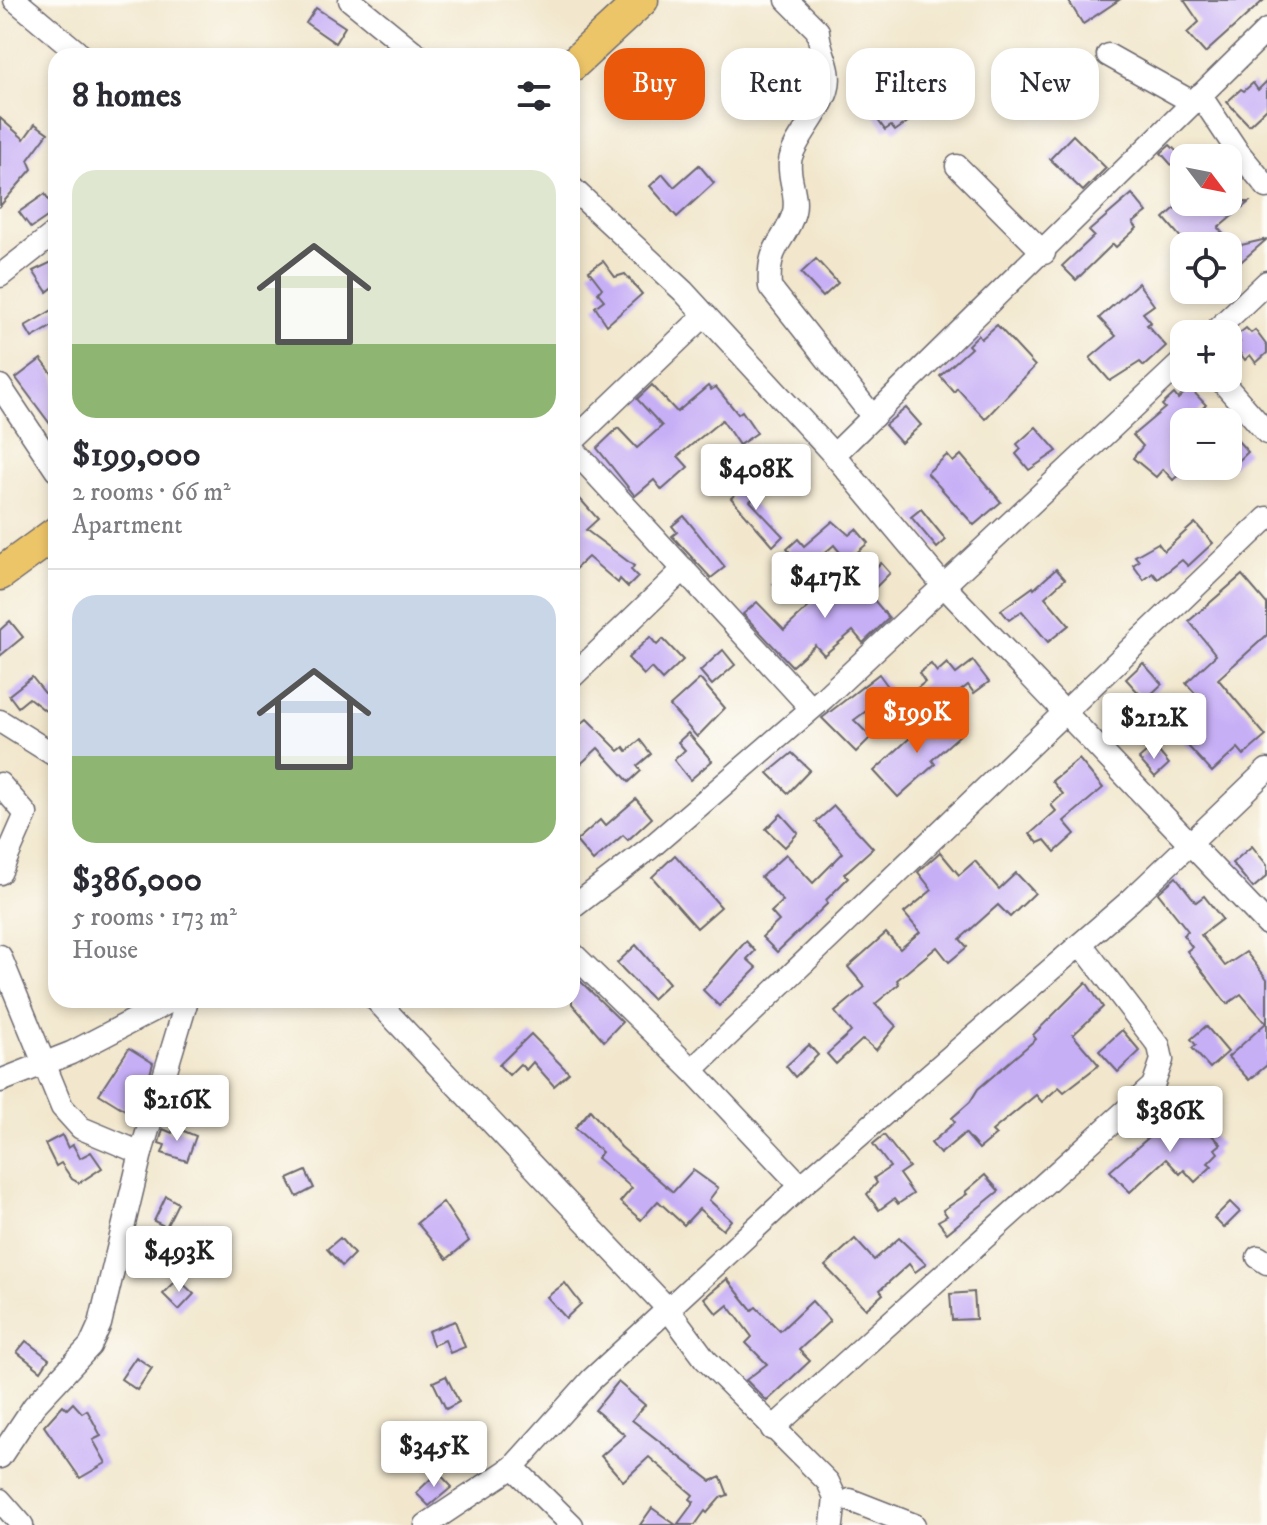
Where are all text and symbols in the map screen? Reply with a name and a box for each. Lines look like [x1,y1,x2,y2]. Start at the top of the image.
chip: Buy [604,48,705,120]
chip: Rent [721,48,830,120]
chip: Filters [846,48,975,120]
chip: New [991,48,1099,120]
icon: filters [512,74,556,118]
text: 8 homes [72,75,181,117]
north arrow [1170,144,1242,216]
map controls [1170,144,1242,480]
icon: home [242,222,386,366]
button: locate [1170,232,1242,304]
button: + [1170,320,1242,392]
button: − [1170,408,1242,480]
text: $199,000 [72,434,201,476]
pin: $408K [700,444,812,512]
text: $408K [719,453,793,486]
text: 2 rooms · 66 m² [72,476,231,509]
text: Apartment [72,509,183,542]
pin: $417K [769,552,881,620]
text: $417K [790,561,860,594]
icon: home [242,647,386,791]
pin: $199K [861,687,973,755]
pin: $212K [1098,693,1210,761]
text: $199K [883,696,951,729]
text: $212K [1120,702,1188,735]
text: $386,000 [72,859,202,901]
text: 5 rooms · 173 m² [72,901,237,934]
text: House [72,934,138,967]
pin: $216K [121,1075,233,1143]
text: $216K [143,1084,211,1117]
pin: $386K [1114,1086,1226,1154]
text: $386K [1136,1095,1204,1128]
pin: $493K [123,1226,235,1294]
text: $493K [144,1235,214,1268]
pin: $345K [378,1421,490,1489]
text: $345K [399,1430,469,1463]

